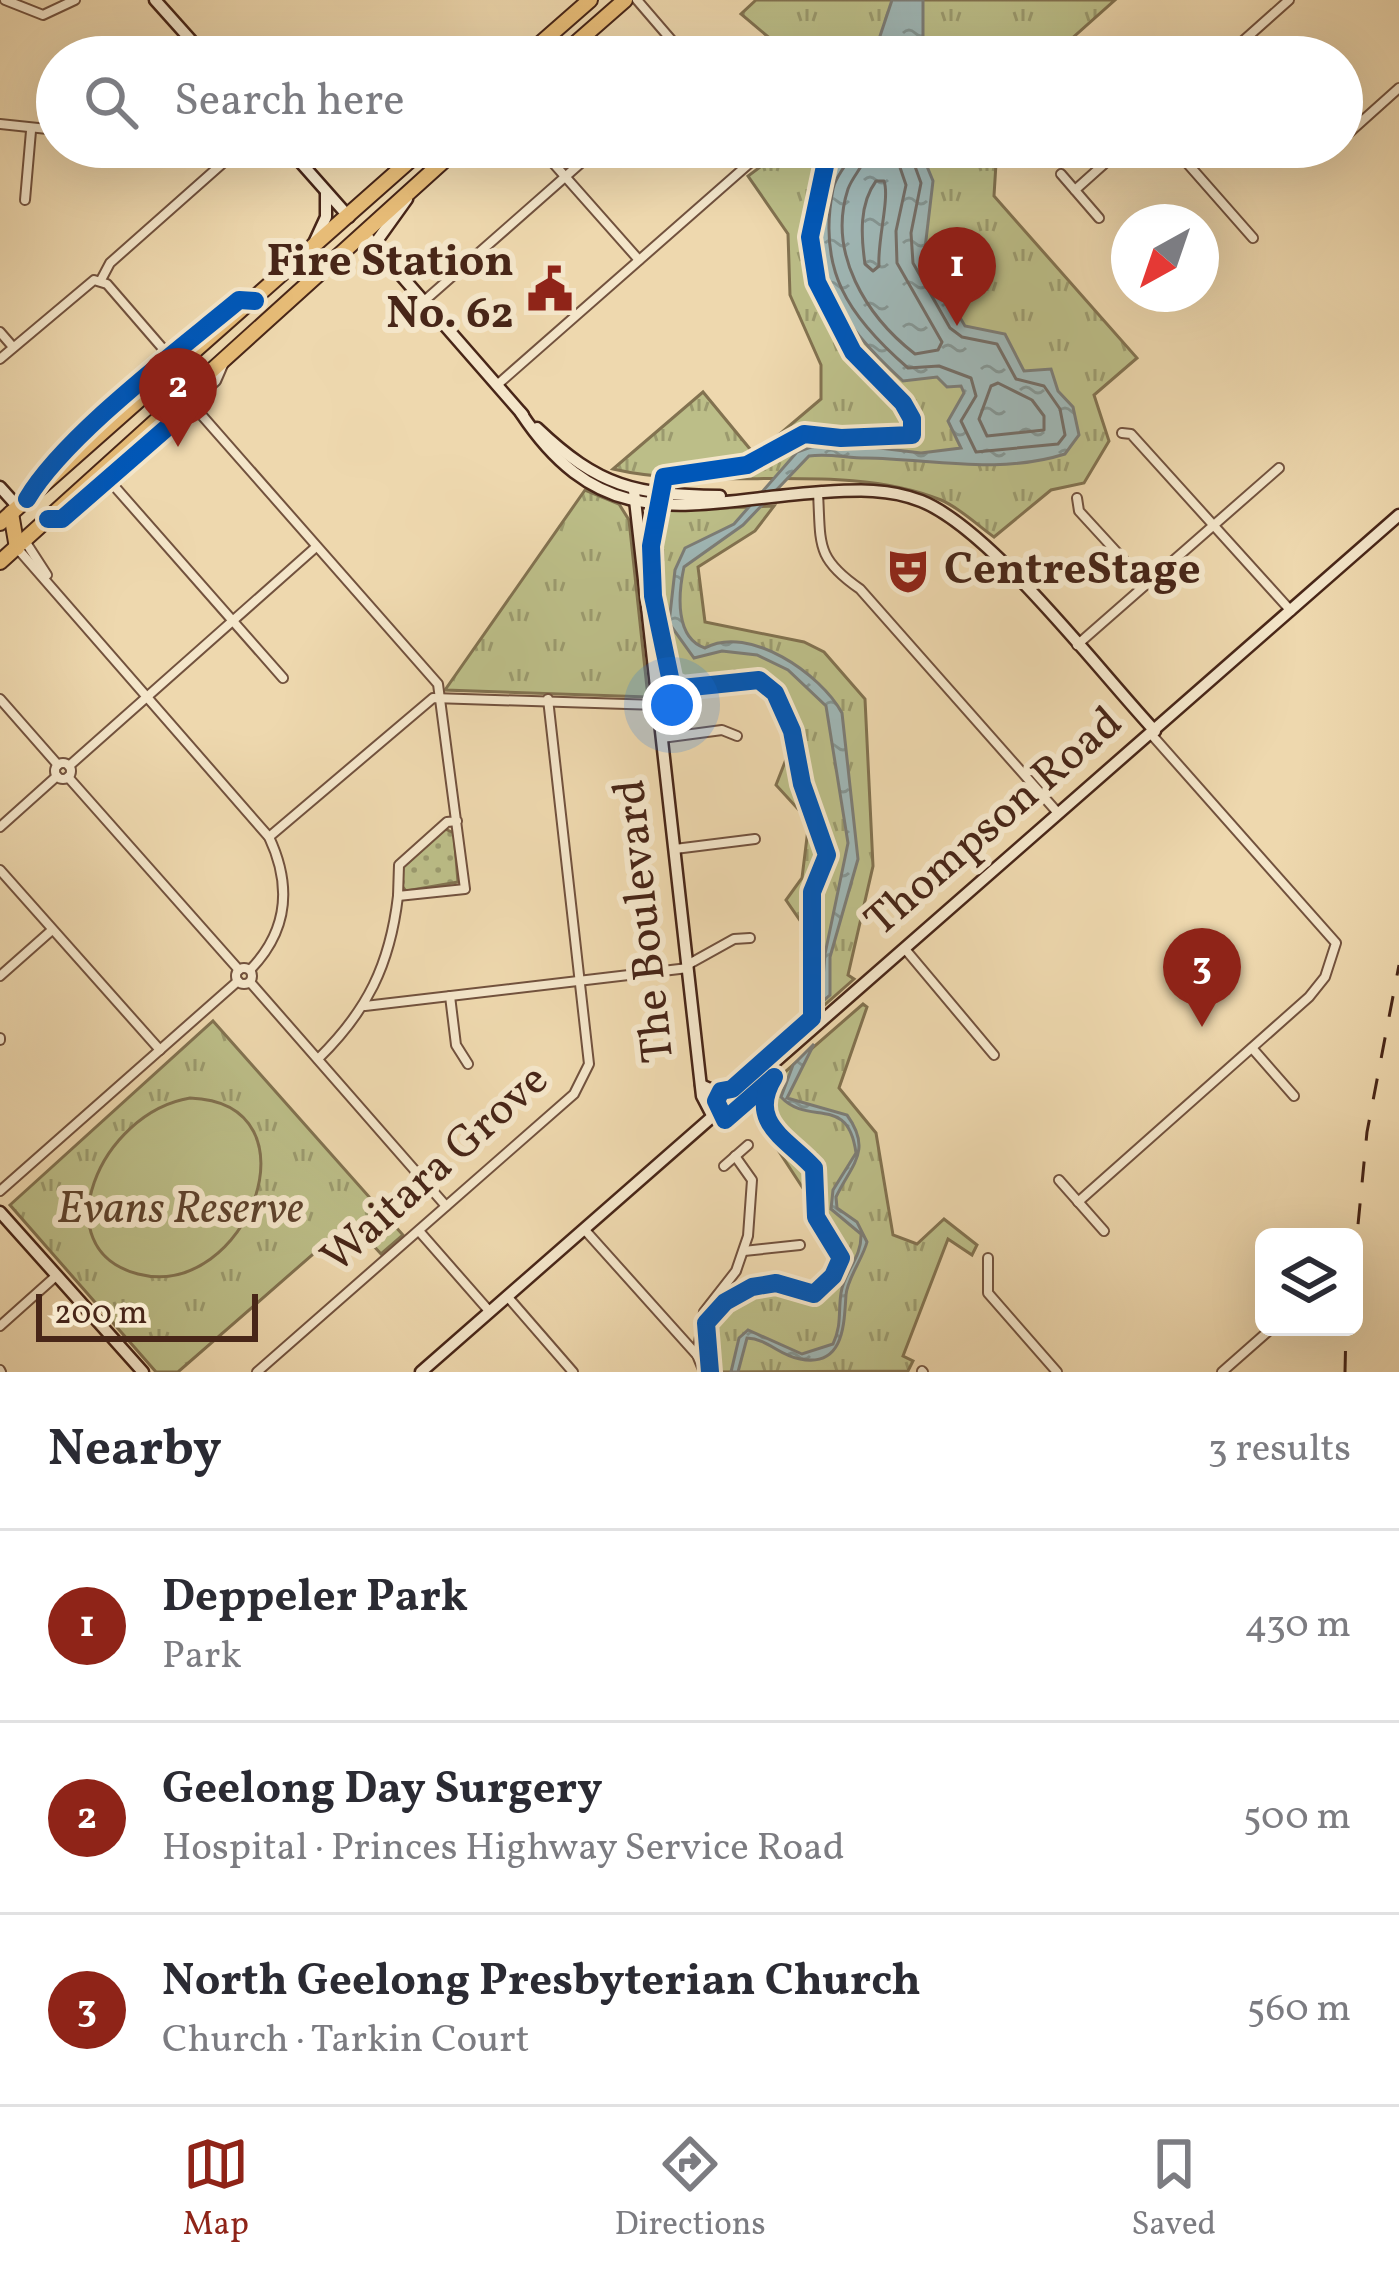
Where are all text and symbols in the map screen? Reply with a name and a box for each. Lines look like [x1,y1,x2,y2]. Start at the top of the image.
search box [36,36,1363,168]
icon: search [78,69,144,135]
text: Search here [174,71,405,134]
north arrow [1111,204,1219,312]
pin: 1 [918,227,996,326]
place label: Fire Station No. 62 [266,232,514,347]
public building icon: Fire Station No. 62 [525,264,575,314]
pin: 2 [139,348,217,447]
place label: CentreStage [944,540,1201,603]
theatre icon: CentreStage [883,546,933,596]
your location [642,675,702,735]
street label: Thompson Road [853,693,1137,953]
street label: The Boulevard [600,776,692,1066]
pin: 3 [1163,928,1241,1027]
street label: Waitara Grove [309,1051,563,1289]
park label: Evans Reserve [57,1179,304,1242]
map controls [1255,1228,1363,1336]
button: layers [1255,1228,1363,1336]
scale bar [36,1288,258,1341]
text: 200 m [54,1292,148,1338]
text: Nearby [48,1415,222,1486]
text: 3 results [1208,1423,1351,1477]
text: Deppeler Park [162,1567,468,1630]
text: 1 [79,1599,95,1653]
text: 430 m [1244,1599,1351,1653]
text: Park [162,1630,242,1684]
text: Geelong Day Surgery [162,1759,602,1822]
text: 2 [77,1791,97,1845]
text: 500 m [1243,1791,1351,1845]
text: Hospital · Princes Highway Service Road [162,1822,845,1876]
text: North Geelong Presbyterian Church [162,1951,921,2014]
text: 3 [77,1983,97,2037]
text: 560 m [1247,1983,1351,2037]
text: Church · Tarkin Court [162,2014,529,2068]
tab: Map [183,2131,249,2249]
tab: Directions [614,2131,766,2249]
tab: Saved [1131,2131,1216,2249]

